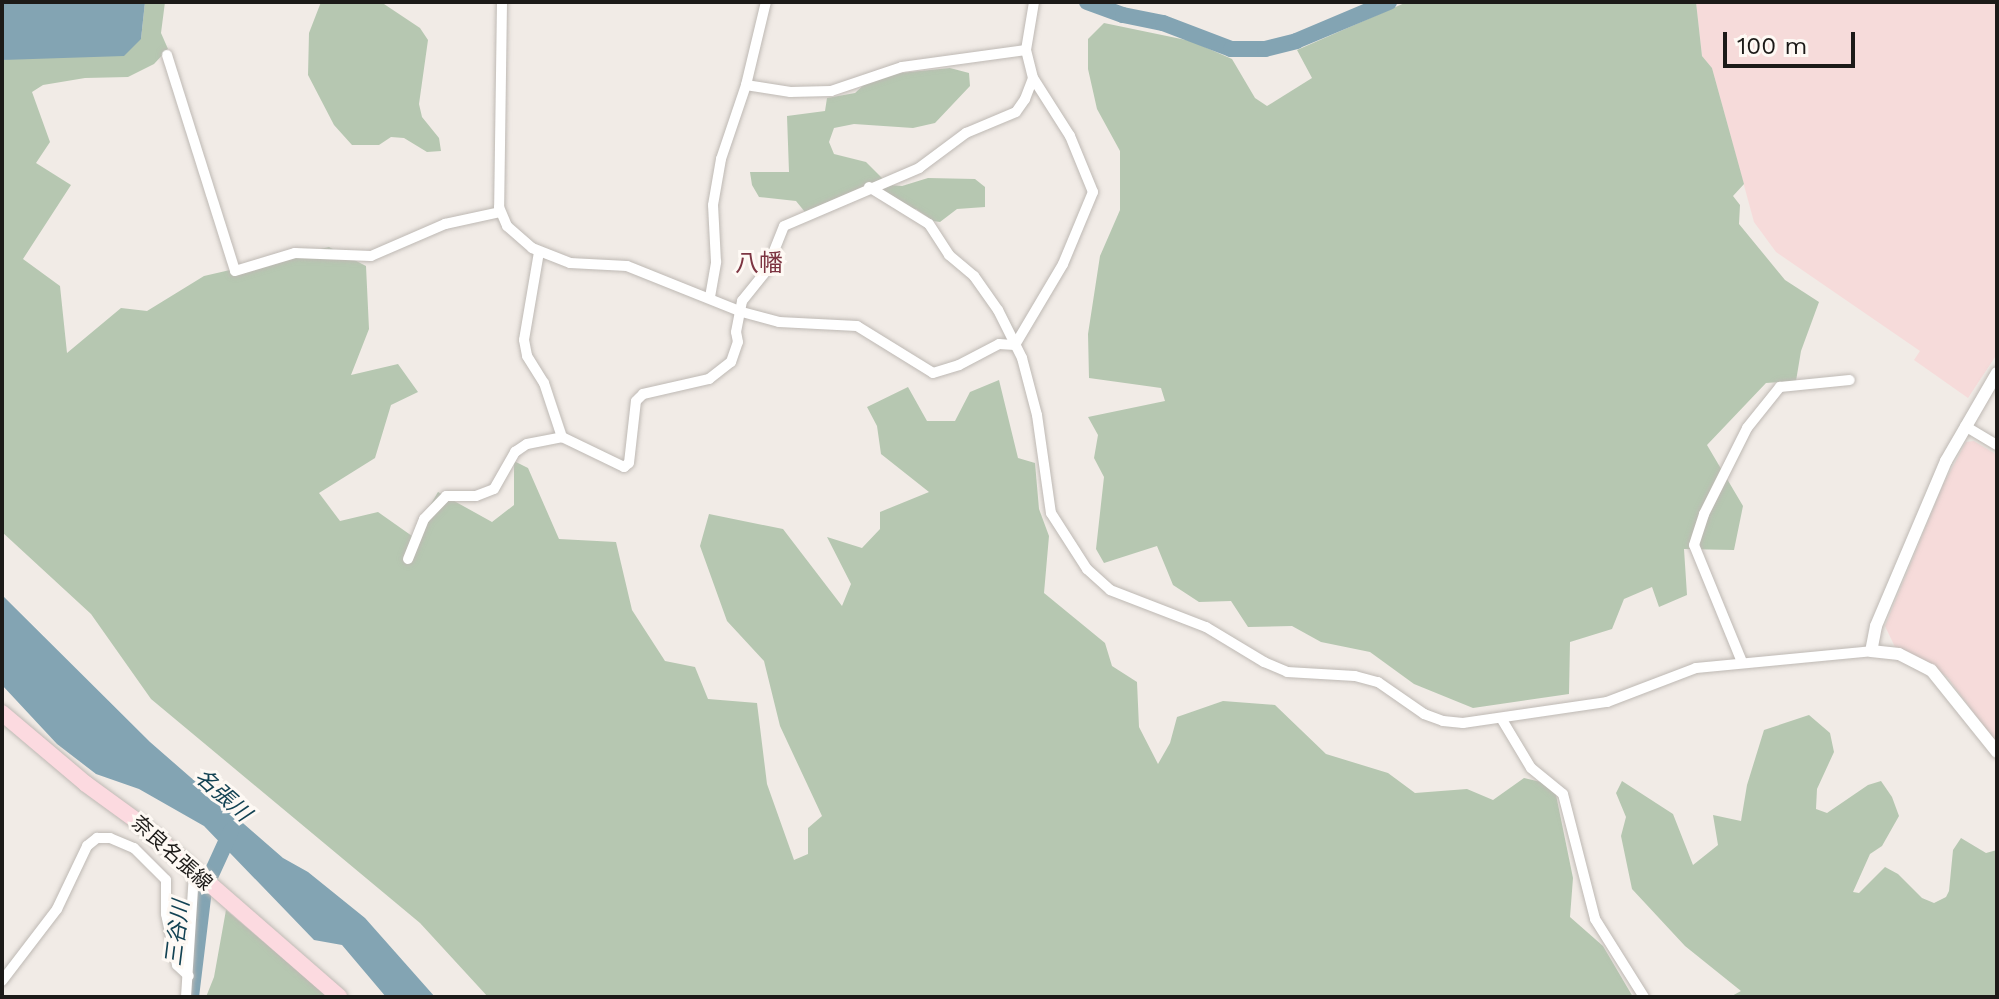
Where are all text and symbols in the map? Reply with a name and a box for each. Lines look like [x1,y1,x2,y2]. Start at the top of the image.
scale bar [1727,16,1859,66]
text: 100 m [1737,32,1807,60]
district label: 八幡 [735,250,783,278]
water label: 名張川 [190,763,256,827]
street label: 奈良名張線 [127,811,217,895]
water label: 三谷川 [160,899,194,967]

